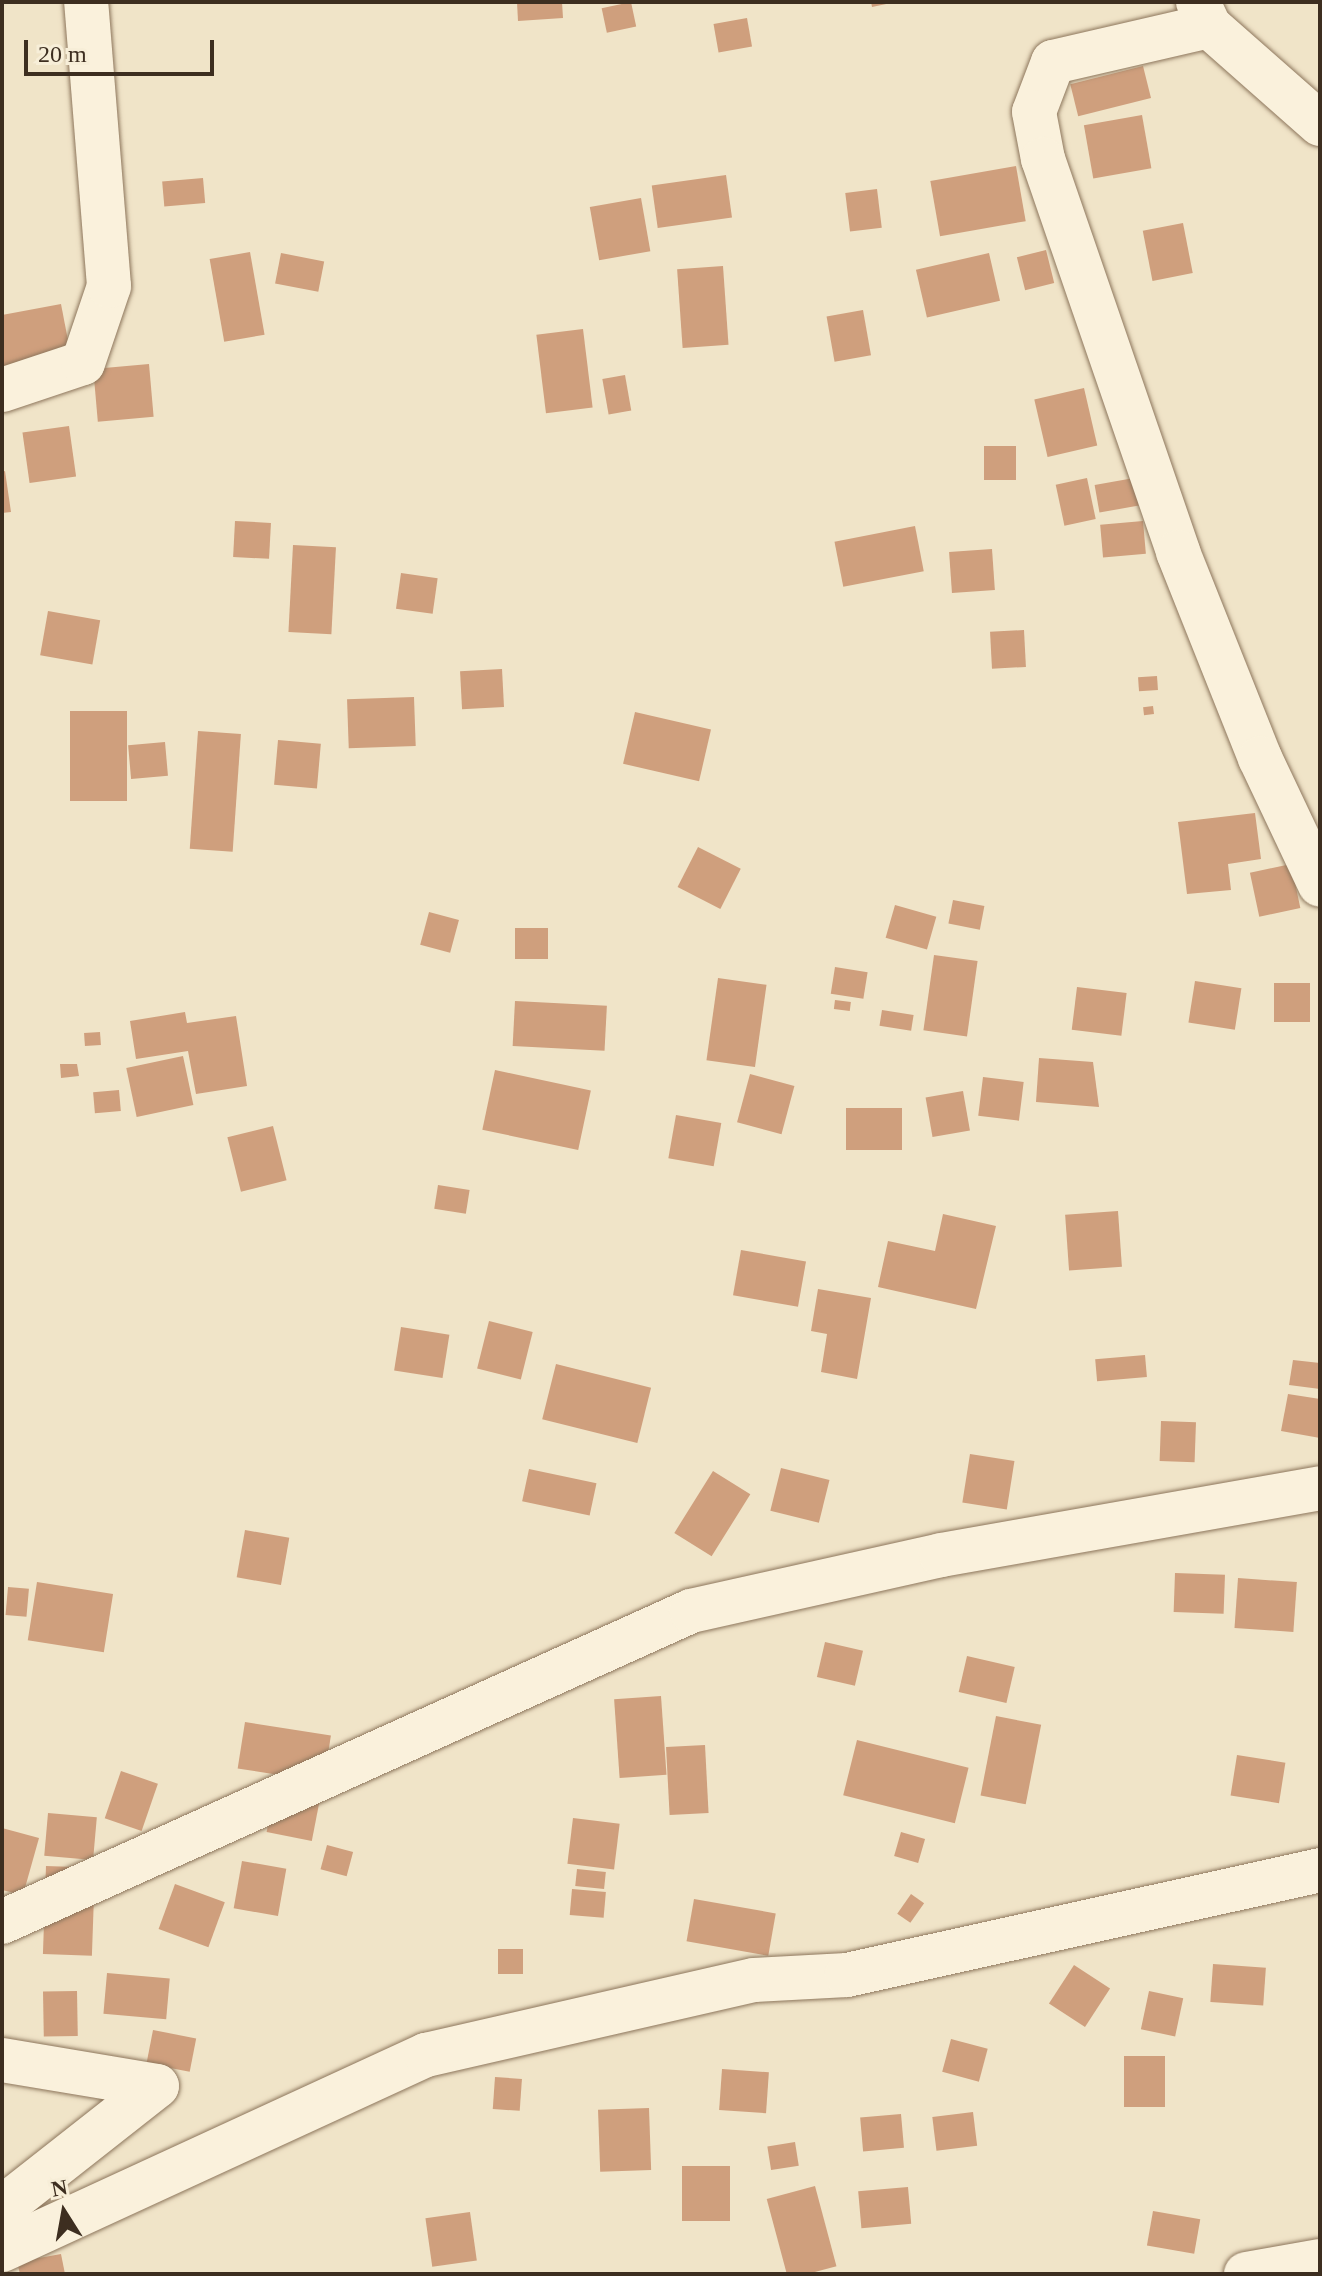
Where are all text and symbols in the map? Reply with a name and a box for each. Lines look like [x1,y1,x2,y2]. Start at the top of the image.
scale bar [28,24,218,74]
text: 20 m [38,41,87,67]
north arrow [24,2172,104,2252]
text: N [49,2174,70,2202]

